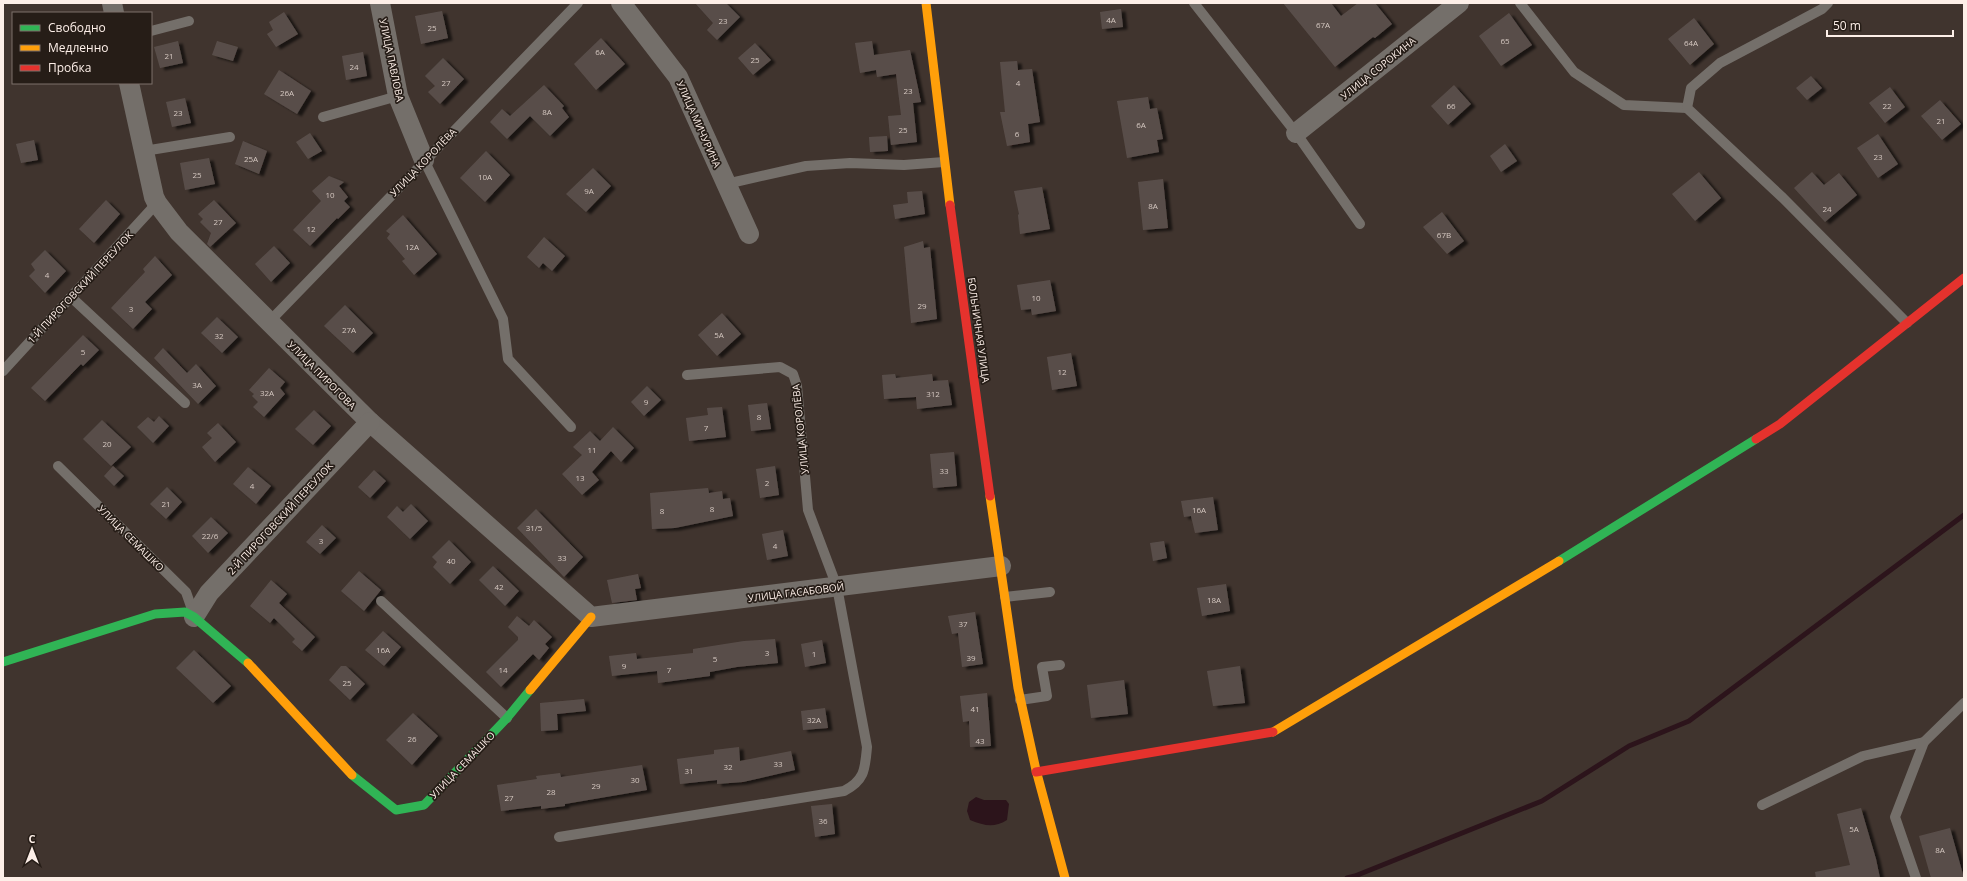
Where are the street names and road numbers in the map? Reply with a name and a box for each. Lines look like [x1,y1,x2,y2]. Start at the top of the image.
street label: УЛИЦА ПАВЛОВА [376,17,408,104]
street label: УЛИЦА СОРОКИНА [1338,33,1419,103]
street label: УЛИЦА МИЧУРИНА [673,78,725,170]
street label: УЛИЦА КОРОЛЁВА [387,124,460,199]
street label: 1-Й ПИРОГОВСКИЙ ПЕРЕУЛОК [24,227,137,346]
street label: БОЛЬНИЧНАЯ УЛИЦА [965,276,993,384]
street label: УЛИЦА ПИРОГОВА [285,338,360,413]
street label: УЛИЦА КОРОЛЁВА [788,383,812,475]
street label: 2-Й ПИРОГОВСКИЙ ПЕРЕУЛОК [224,458,337,577]
street label: УЛИЦА СЕМАШКО [95,502,167,574]
street label: УЛИЦА ГАСАБОВОЙ [747,579,845,605]
street label: УЛИЦА СЕМАШКО [426,728,498,802]

